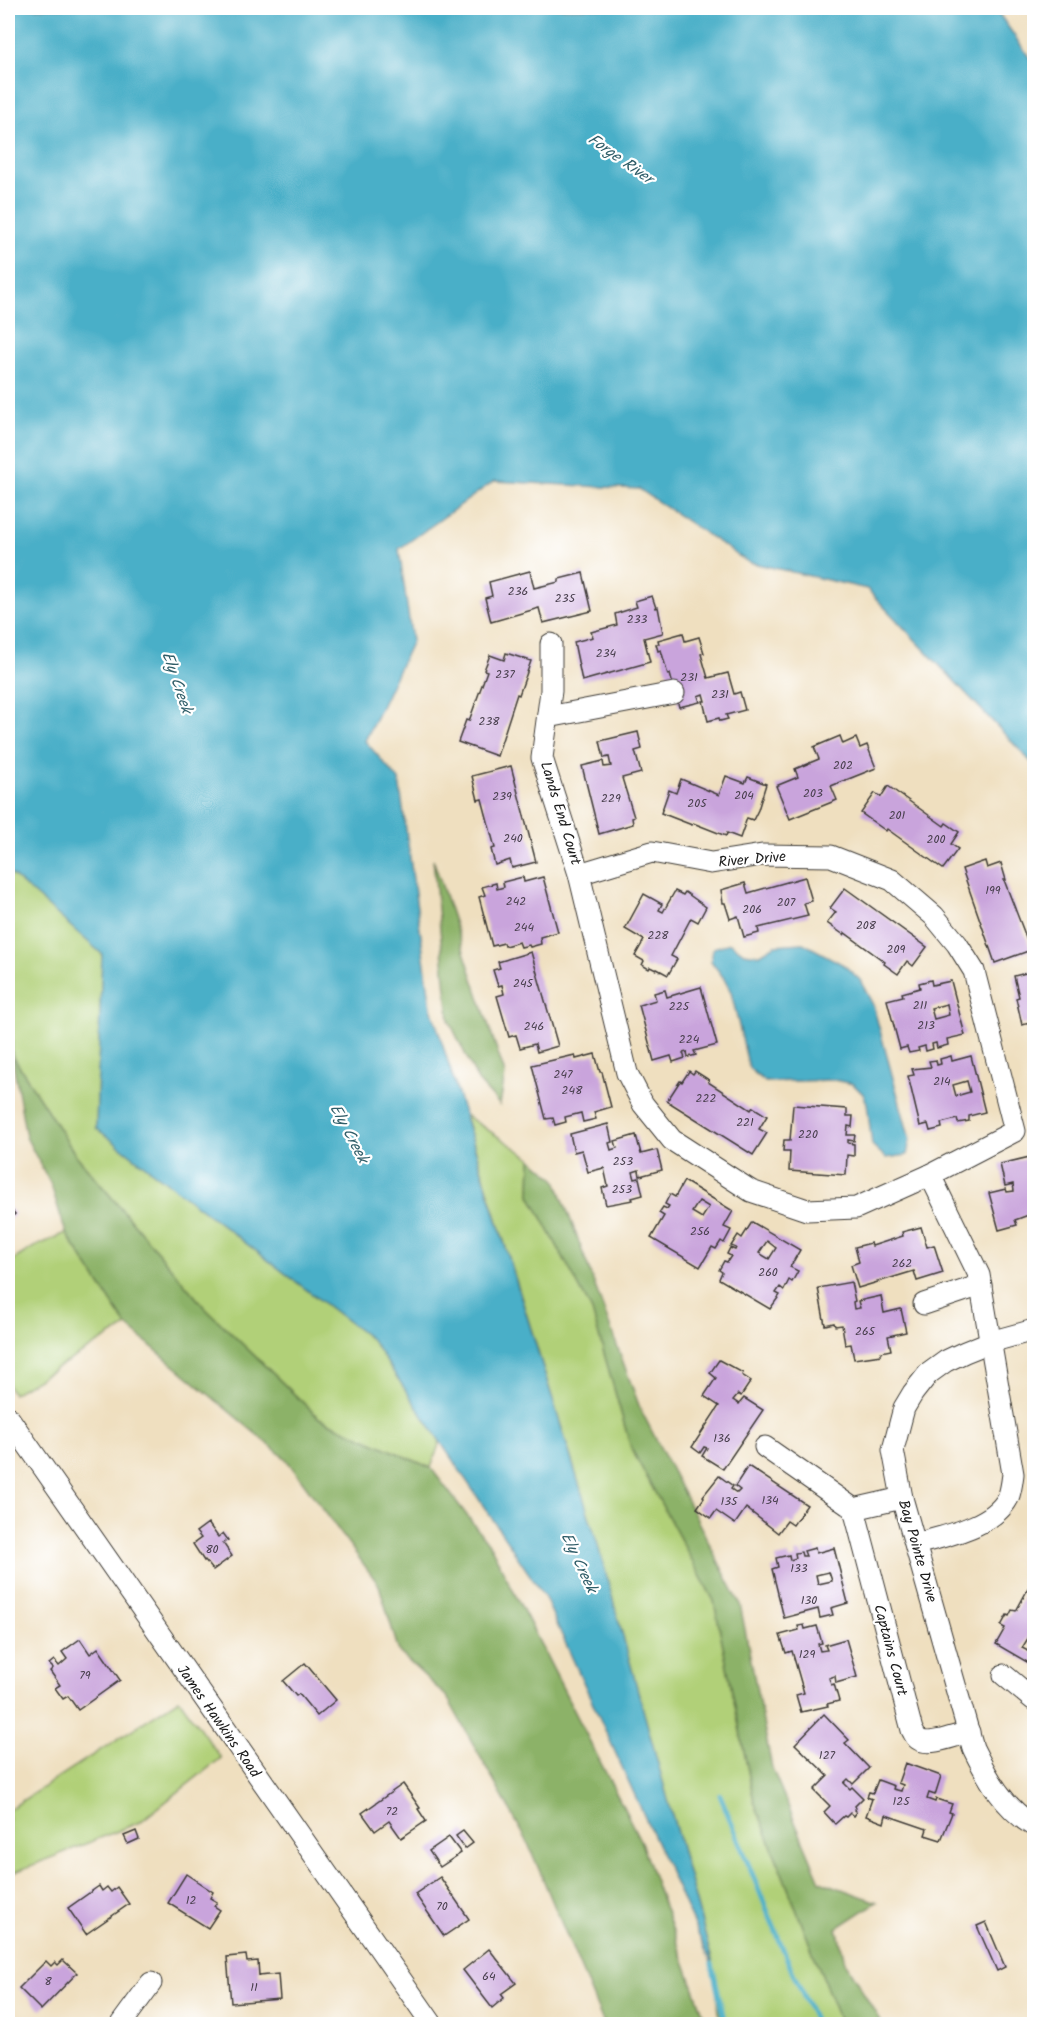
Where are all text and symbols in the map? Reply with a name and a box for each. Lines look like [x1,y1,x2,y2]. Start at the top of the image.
water label: Forge River [582,128,661,193]
house number: 236 [508,582,528,601]
house number: 235 [555,589,577,608]
house number: 233 [627,610,647,629]
house number: 234 [596,644,617,663]
water label: Ely Creek [154,648,200,719]
house number: 237 [495,665,515,684]
house number: 231 [680,668,698,687]
house number: 231 [711,685,729,704]
house number: 238 [478,712,500,731]
house number: 202 [833,756,853,775]
street label: Lands End Court [533,759,587,868]
house number: 203 [803,784,823,803]
house number: 204 [734,786,754,805]
house number: 239 [492,787,512,806]
house number: 229 [601,789,621,808]
house number: 205 [687,794,708,813]
house number: 201 [889,806,906,825]
house number: 240 [503,829,523,848]
house number: 200 [927,830,945,849]
street label: River Drive [717,845,787,875]
house number: 199 [985,881,1001,900]
house number: 242 [506,892,526,911]
house number: 207 [777,893,796,912]
house number: 206 [742,900,762,919]
house number: 208 [856,916,877,935]
house number: 244 [514,918,534,937]
house number: 228 [647,926,669,945]
house number: 209 [887,940,906,959]
house number: 245 [513,974,535,993]
house number: 211 [913,996,927,1015]
house number: 225 [669,997,691,1016]
house number: 213 [917,1016,935,1035]
house number: 246 [524,1017,544,1036]
house number: 224 [679,1030,700,1049]
house number: 247 [553,1065,573,1084]
house number: 214 [933,1072,951,1091]
house number: 248 [562,1081,583,1100]
house number: 222 [696,1089,716,1108]
water label: Ely Creek [323,1100,376,1170]
house number: 221 [736,1113,754,1132]
house number: 220 [798,1125,818,1144]
house number: 253 [613,1152,633,1171]
house number: 253 [612,1180,632,1199]
house number: 256 [690,1222,710,1241]
house number: 262 [892,1254,912,1273]
house number: 260 [758,1263,778,1282]
house number: 265 [855,1322,877,1341]
house number: 136 [713,1429,731,1448]
house number: 134 [761,1491,779,1510]
house number: 135 [720,1492,739,1511]
street label: Bay Pointe Drive [891,1497,943,1606]
water label: Ely Creek [554,1528,605,1599]
house number: 80 [205,1540,219,1559]
house number: 133 [790,1559,808,1578]
house number: 130 [801,1591,817,1610]
street label: Captains Court [866,1602,914,1699]
house number: 129 [799,1645,815,1664]
street label: James Hawkins Road [170,1660,267,1784]
house number: 79 [79,1666,91,1685]
house number: 127 [819,1746,836,1765]
house number: 125 [892,1792,911,1811]
house number: 72 [386,1802,398,1821]
house number: 12 [186,1891,196,1910]
house number: 70 [436,1897,448,1916]
house number: 64 [482,1967,496,1986]
house number: 8 [44,1972,52,1991]
house number: 11 [250,1978,258,1997]

